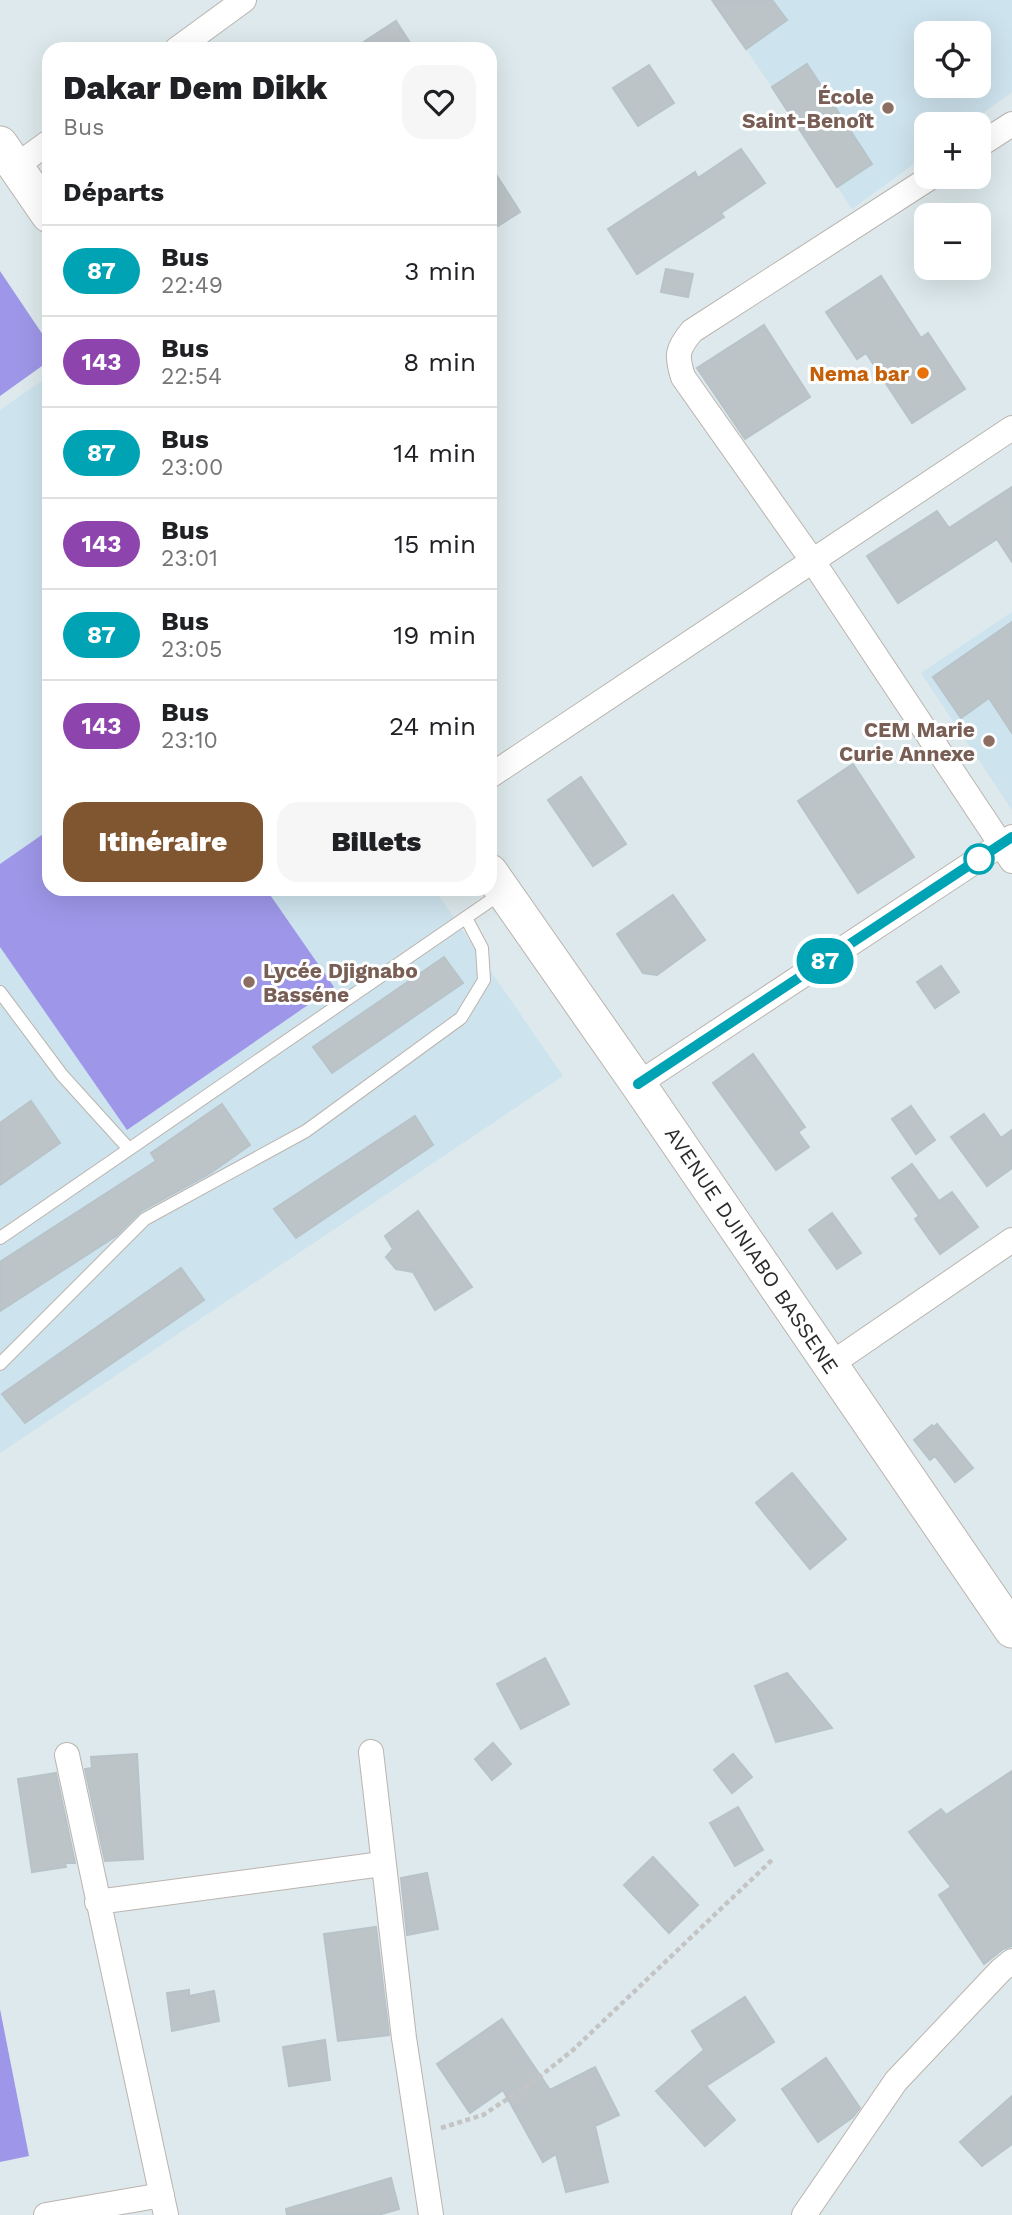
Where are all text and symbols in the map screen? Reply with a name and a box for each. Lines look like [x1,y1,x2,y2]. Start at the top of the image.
map controls [914,21,991,280]
button: locate [914,21,991,98]
button: heart [402,65,476,139]
text: Dakar Dem Dikk [63,68,327,107]
place label: École Saint-Benoît [742,84,874,133]
marker: École Saint-Benoît [880,100,896,116]
button: + [914,112,991,189]
text: Bus [63,114,104,141]
text: Départs [63,177,164,207]
button: − [914,203,991,280]
text: Bus [161,242,209,272]
text: 3 min [404,256,476,286]
text: 87 [87,257,116,285]
text: 22:49 [161,272,223,299]
text: Bus [161,333,209,363]
text: 8 min [403,347,476,377]
text: 143 [81,348,122,376]
place label: Nema bar [809,361,909,386]
text: 22:54 [161,363,222,390]
marker: Nema bar [915,365,931,381]
text: Bus [161,424,209,454]
text: 14 min [393,438,476,468]
text: 87 [87,439,116,467]
text: 23:00 [161,454,223,481]
text: Bus [161,515,209,545]
text: 15 min [394,529,476,559]
text: 143 [81,530,122,558]
text: 23:01 [161,545,218,572]
text: Bus [161,606,209,636]
text: 19 min [393,620,476,650]
text: 87 [87,621,116,649]
text: 23:05 [161,636,222,663]
text: Bus [161,697,209,727]
text: 24 min [389,711,476,741]
text: 143 [81,712,122,740]
place label: CEM Marie Curie Annexe [839,717,975,766]
text: 23:10 [161,727,218,754]
marker: CEM Marie Curie Annexe [981,733,997,749]
button: Itinéraire [63,802,263,882]
button: Billets [277,802,476,882]
unlabelled marker [964,844,994,874]
line badge: 87 [794,938,856,984]
text: 87 [811,947,839,975]
place label: Lycée Djignabo Basséne [263,958,418,1007]
marker: Lycée Djignabo Basséne [241,974,257,990]
street label: AVENUE DJINIABO BASSENE [660,1122,844,1378]

